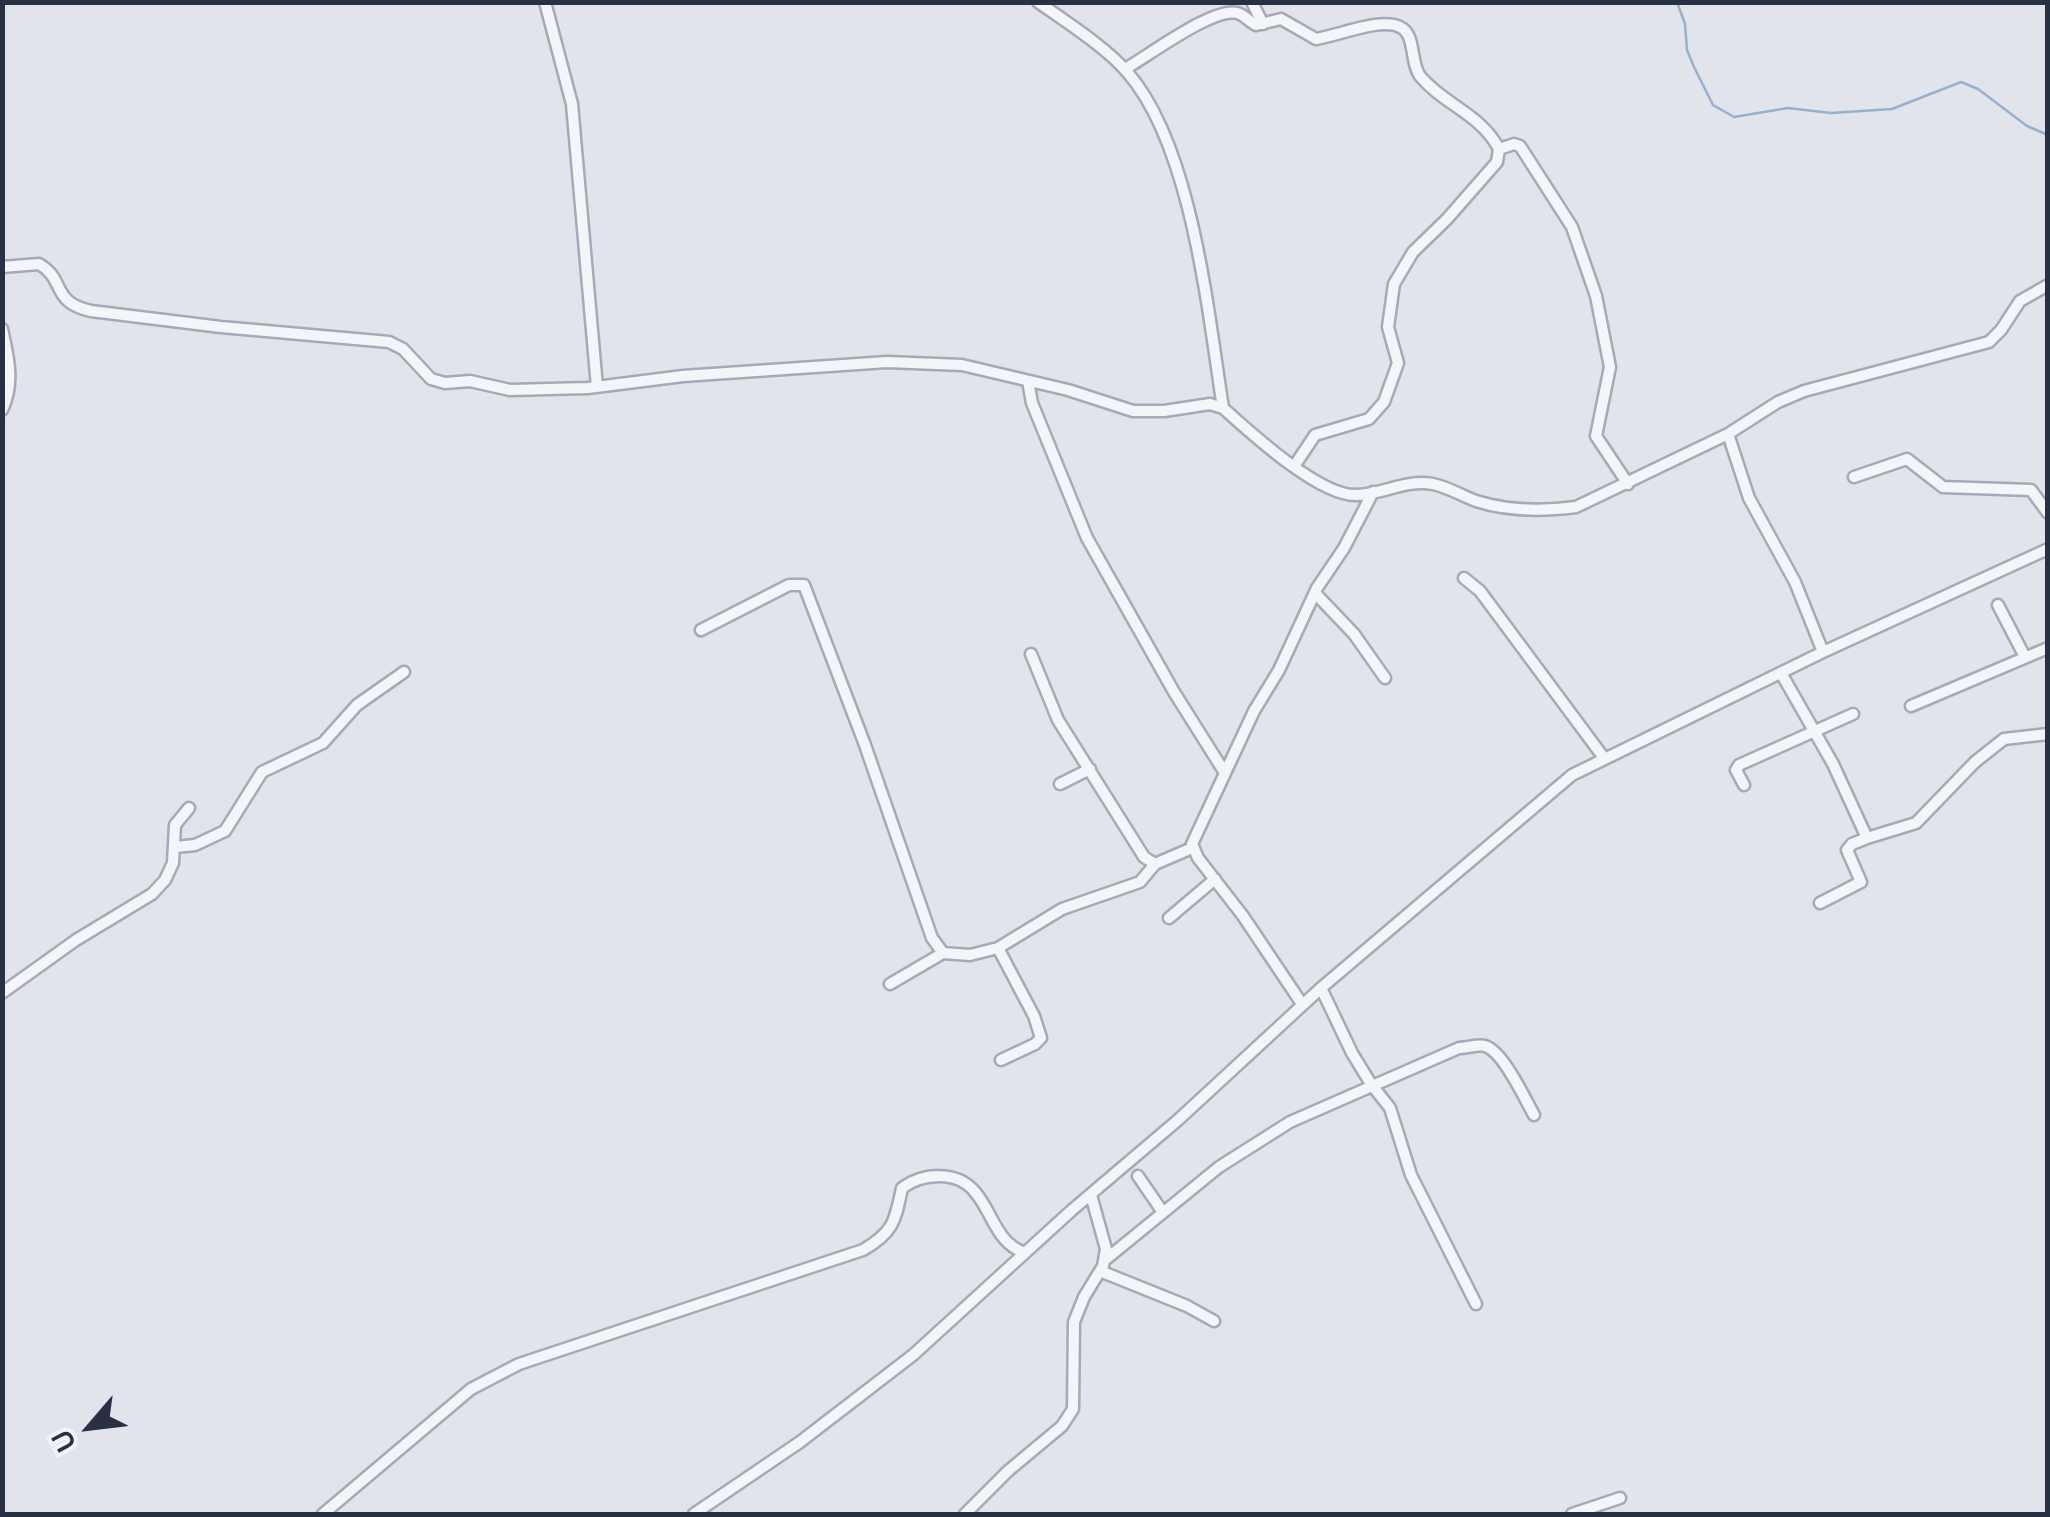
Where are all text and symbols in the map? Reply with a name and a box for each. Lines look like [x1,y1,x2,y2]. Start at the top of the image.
north arrow [40,1377,140,1477]
text: U [44,1424,83,1458]

